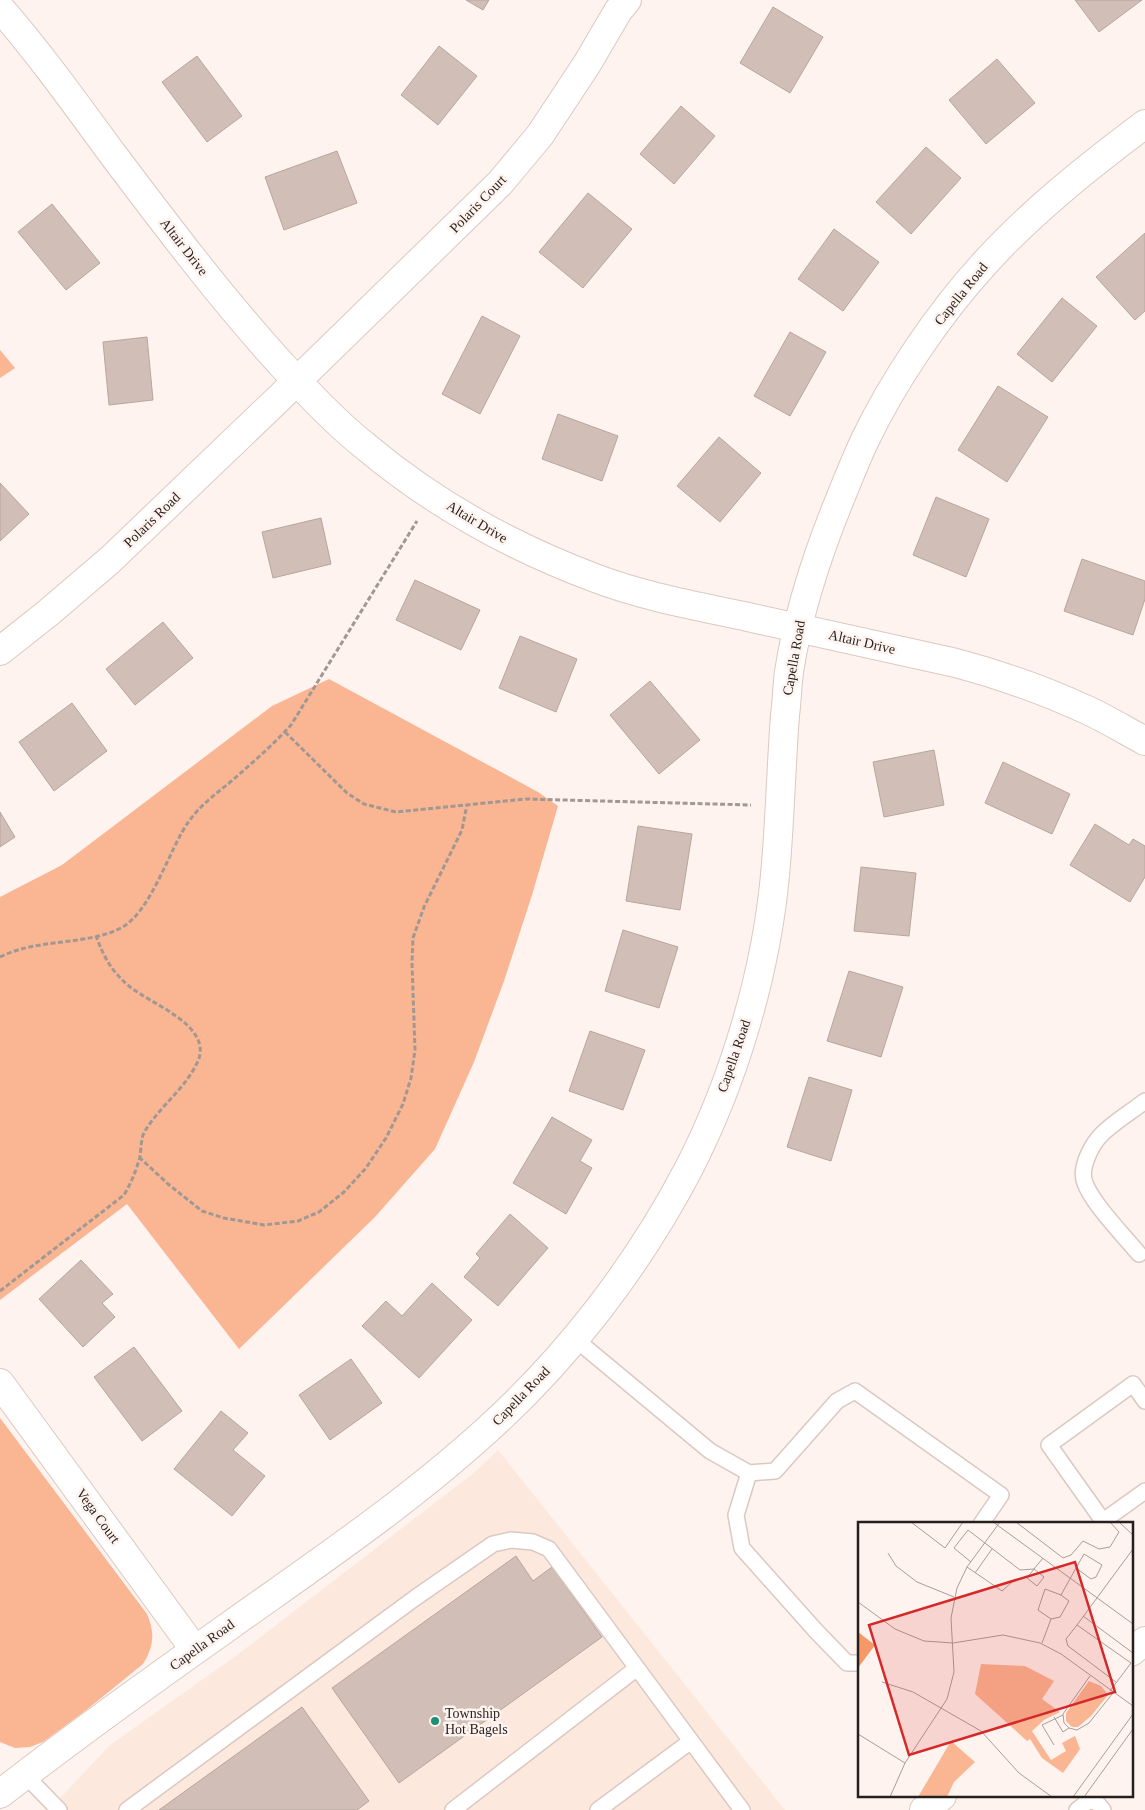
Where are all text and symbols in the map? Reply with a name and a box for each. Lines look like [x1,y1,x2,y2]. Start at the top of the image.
street label: Polaris Court [447,172,509,236]
street label: Altair Drive [157,216,211,278]
street label: Capella Road [931,260,991,328]
street label: Polaris Road [121,490,183,550]
street label: Altair Drive [444,498,510,546]
street label: Capella Road [780,619,808,697]
street label: Altair Drive [827,627,897,657]
street label: Capella Road [715,1018,753,1094]
street label: Capella Road [489,1364,553,1428]
street label: Vega Court [73,1486,123,1546]
inset map [858,1522,1132,1798]
street label: Capella Road [167,1617,237,1673]
place label: Township Hot Bagels [445,1706,508,1737]
marker: Township Hot Bagels [429,1715,441,1727]

